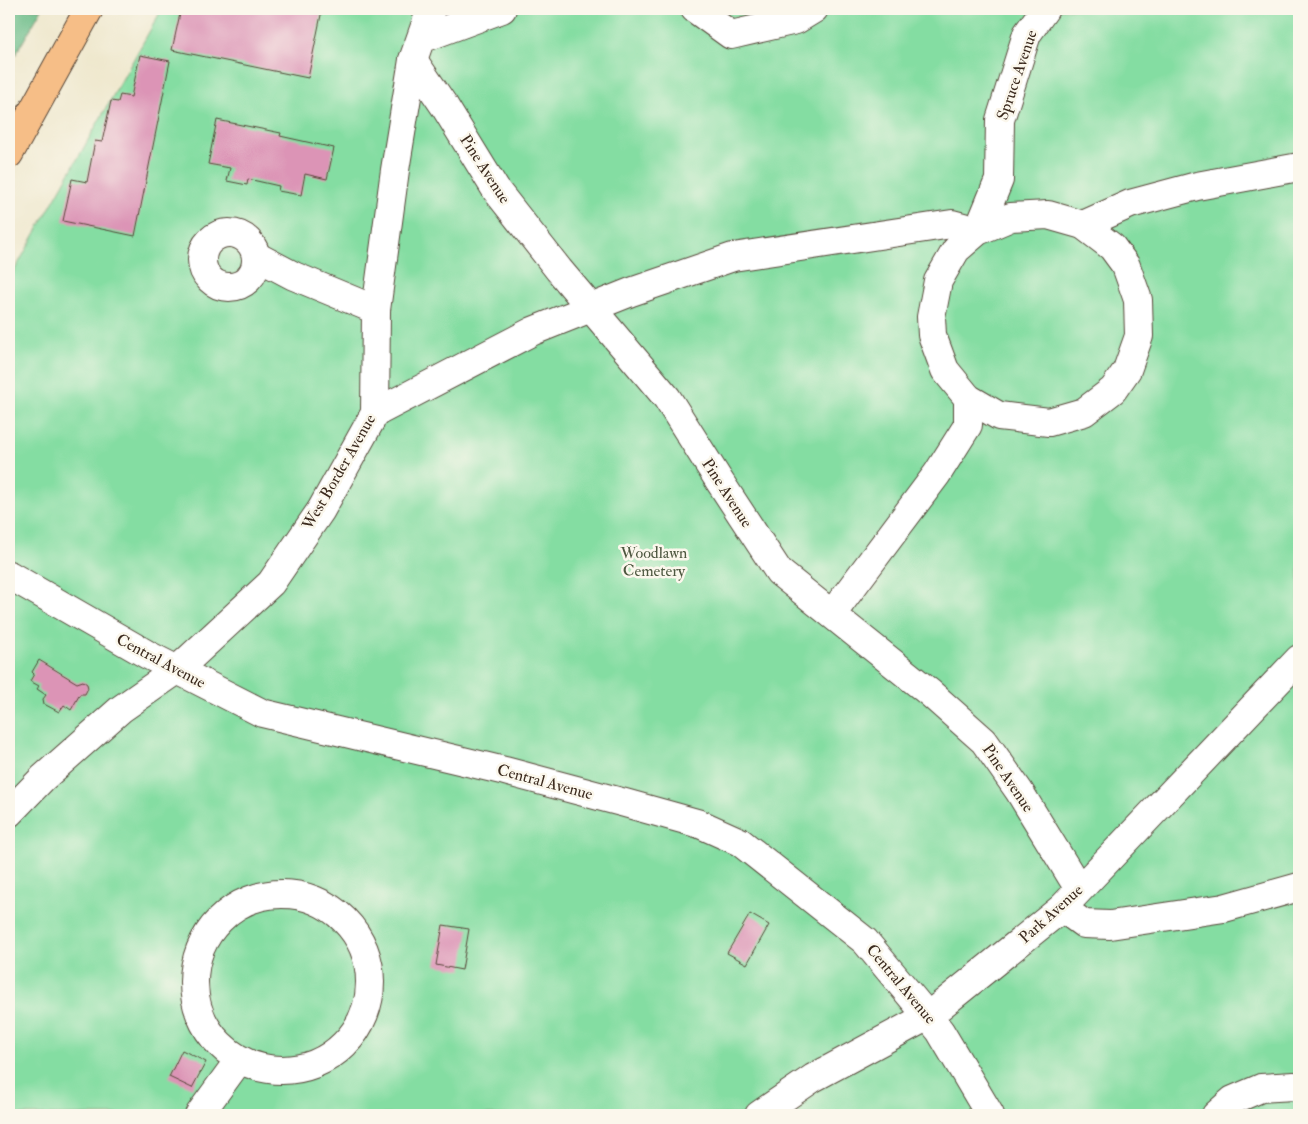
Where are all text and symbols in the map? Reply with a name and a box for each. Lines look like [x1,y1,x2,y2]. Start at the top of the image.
street label: Spruce Avenue [992,27,1043,123]
street label: Pine Avenue [455,131,515,207]
street label: West Border Avenue [297,411,380,534]
street label: Pine Avenue [697,455,757,531]
park label: Woodlawn Cemetery [620,543,687,581]
street label: Central Avenue [113,629,209,693]
street label: Pine Avenue [978,740,1038,816]
street label: Central Avenue [495,760,595,804]
street label: Park Avenue [1015,880,1087,948]
street label: Central Avenue [862,940,940,1028]

